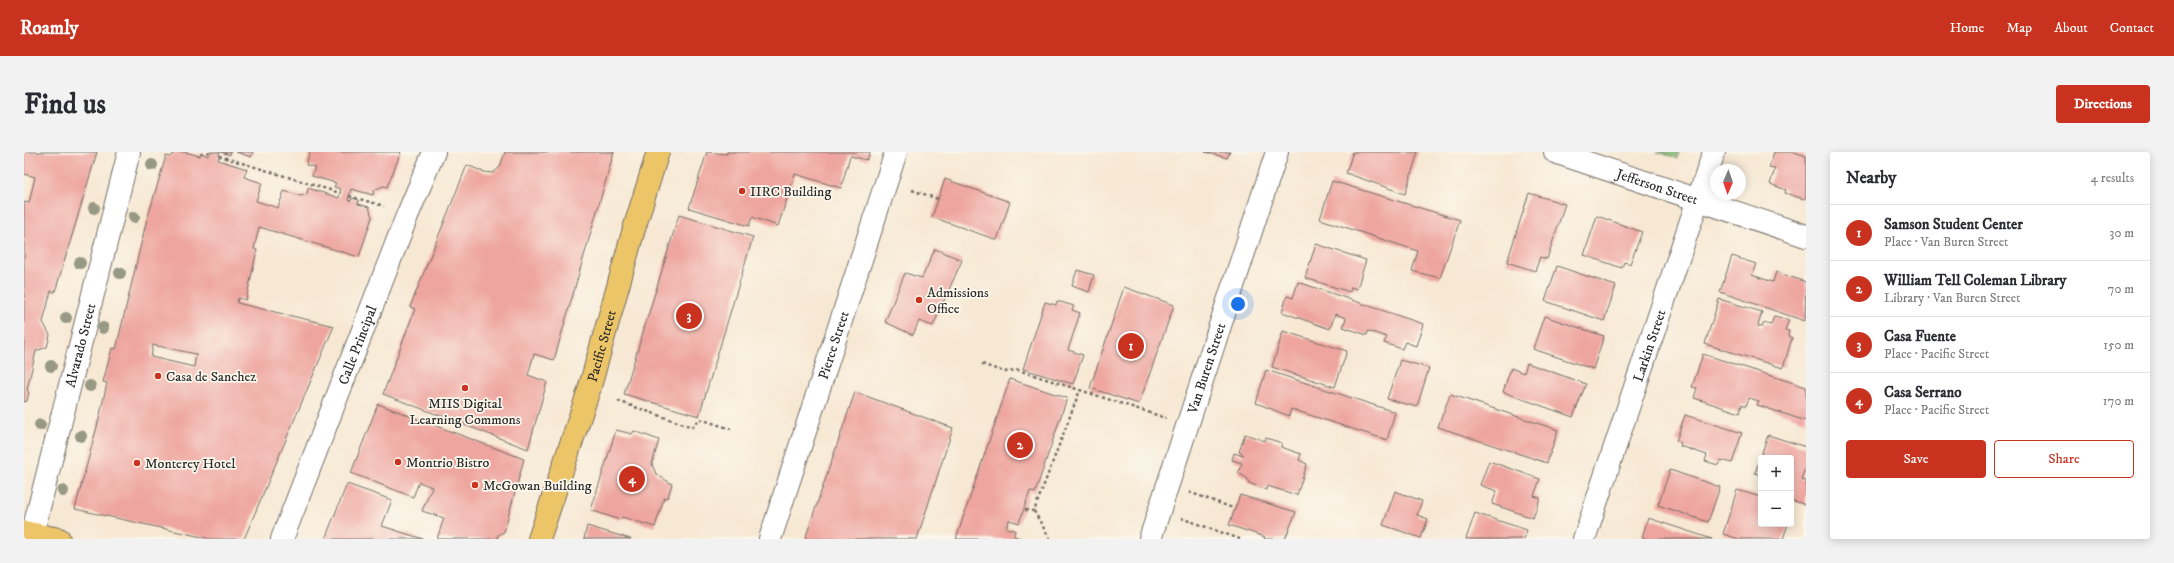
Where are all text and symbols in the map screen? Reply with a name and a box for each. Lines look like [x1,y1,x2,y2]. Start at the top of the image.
text: Roamly [20,17,79,40]
text: Home [1950,19,1984,37]
text: Map [2006,19,2032,37]
text: About [2054,19,2088,37]
text: Contact [2110,19,2154,37]
button: Directions [2056,85,2150,123]
text: Find us [24,87,106,122]
north arrow [1710,164,1746,200]
street label: Jefferson Street [1612,165,1701,209]
text: Nearby [1846,167,1896,189]
text: 4 results [2091,170,2134,186]
place label: IIRC Building [750,183,831,201]
marker: IIRC Building [737,186,747,196]
text: Samson Student Center [1884,215,2023,234]
text: 1 [1857,225,1861,241]
text: 30 m [2110,225,2134,241]
text: Place · Van Buren Street [1884,234,2008,250]
text: William Tell Coleman Library [1884,271,2066,290]
text: 2 [1856,281,1862,297]
text: 70 m [2108,281,2134,297]
place label: Admissions Office [927,284,989,318]
text: Library · Van Buren Street [1884,290,2020,306]
your location [1228,294,1248,314]
marker: Admissions Office [914,295,924,305]
street label: Alvarado Street [62,301,101,389]
pin: 3 [676,301,702,331]
street label: Calle Principal [335,302,382,388]
street label: Larkin Street [1629,307,1671,384]
street label: Pacific Street [584,308,621,384]
street label: Pierce Street [815,308,854,382]
street label: Van Buren Street [1183,320,1231,417]
text: Casa Fuente [1884,327,1956,346]
pin: 1 [1118,331,1144,361]
text: 3 [1857,337,1861,353]
text: 150 m [2103,337,2134,353]
text: Place · Pacific Street [1884,346,1989,362]
place label: Casa de Sanchez [166,368,256,386]
marker: Casa de Sanchez [153,371,163,381]
marker: MIIS Digital Learning Commons [460,383,470,393]
text: Casa Serrano [1884,383,1962,402]
text: 4 [1855,393,1863,409]
text: 170 m [2103,393,2134,409]
place label: MIIS Digital Learning Commons [409,395,521,429]
text: Place · Pacific Street [1884,402,1989,418]
pin: 2 [1007,430,1033,460]
button: Save [1846,440,1986,478]
button: Share [1994,440,2134,478]
place label: Montrio Bistro [406,454,490,472]
place label: Monterey Hotel [145,455,236,473]
map controls [1758,455,1794,527]
button: + [1758,455,1794,491]
marker: Montrio Bistro [393,457,403,467]
marker: Monterey Hotel [132,458,142,468]
pin: 4 [619,464,645,494]
place label: McGowan Building [483,477,592,495]
marker: McGowan Building [470,480,480,490]
button: − [1758,491,1794,527]

